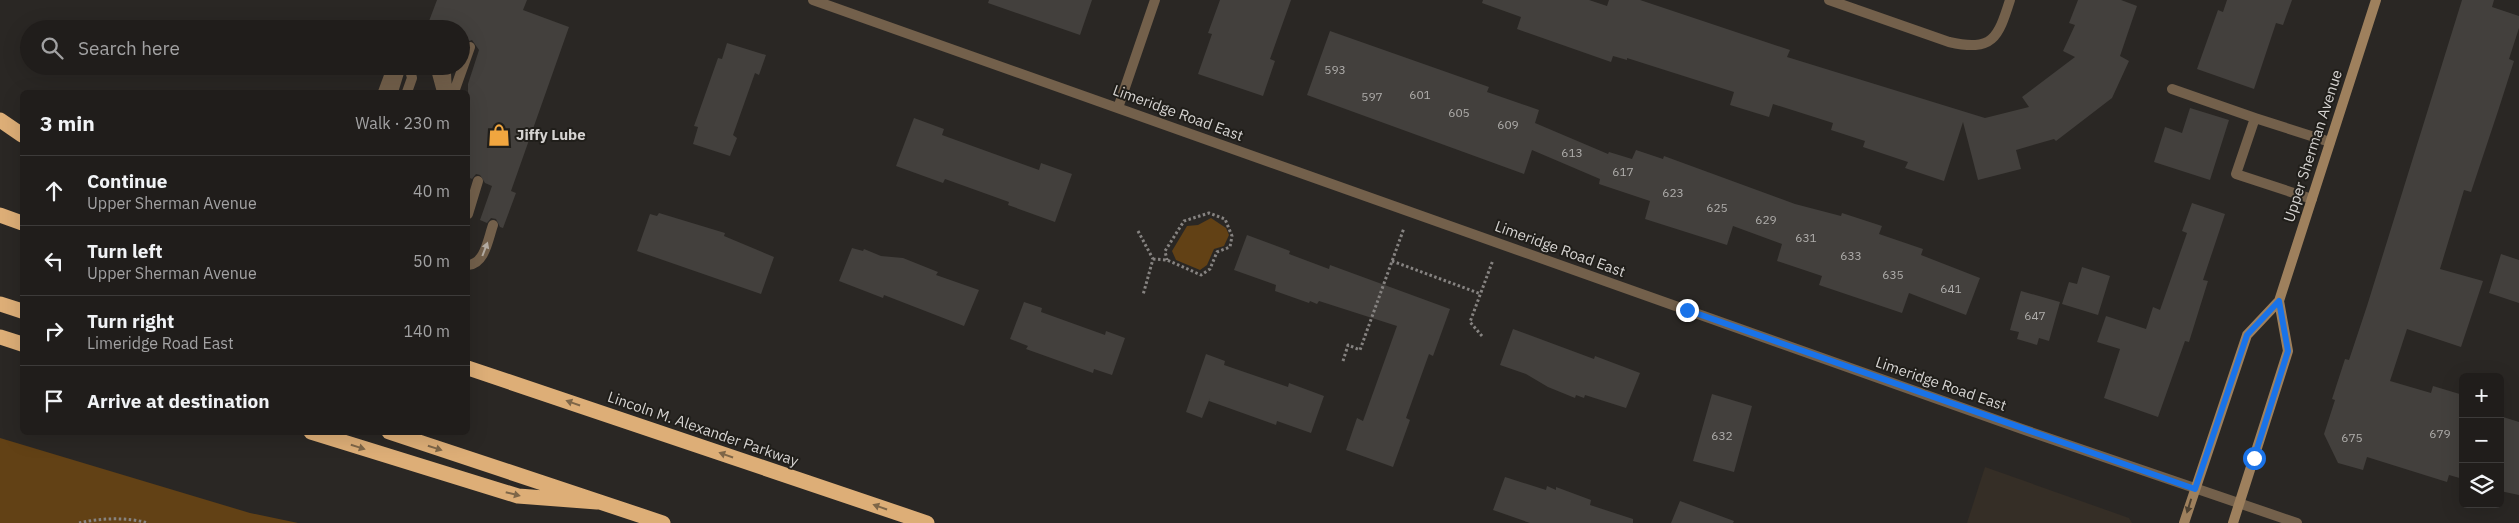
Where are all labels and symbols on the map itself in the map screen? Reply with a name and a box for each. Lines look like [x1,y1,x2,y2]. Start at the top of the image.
house number: 593 [1324,62,1346,77]
street label: Upper Sherman Avenue [2279,67,2346,224]
street label: Limeridge Road East [1110,80,1246,145]
house number: 601 [1409,87,1431,102]
house number: 597 [1361,89,1383,104]
house number: 605 [1448,105,1470,120]
house number: 609 [1497,117,1519,132]
shop icon: Jiffy Lube [486,122,512,148]
place label: Jiffy Lube [516,125,586,144]
house number: 613 [1561,145,1583,160]
house number: 617 [1612,164,1634,179]
house number: 623 [1662,185,1684,200]
house number: 625 [1706,200,1728,215]
house number: 629 [1755,212,1777,227]
street label: Limeridge Road East [1492,216,1628,281]
house number: 631 [1795,230,1817,245]
one-way arrow [481,241,489,256]
house number: 633 [1840,248,1862,263]
house number: 635 [1882,267,1904,282]
house number: 641 [1940,281,1962,296]
route end [1676,299,1699,322]
house number: 647 [2024,308,2046,323]
street label: Limeridge Road East [1873,352,2009,415]
street label: Lincoln M. Alexander Parkway [605,387,802,470]
one-way arrow [565,399,580,407]
house number: 679 [2429,426,2451,441]
house number: 632 [1711,428,1733,443]
house number: 675 [2341,430,2363,445]
one-way arrow [351,443,366,451]
one-way arrow [428,444,443,452]
route start [2243,447,2266,470]
one-way arrow [719,451,734,459]
one-way arrow [506,490,521,498]
one-way arrow [2185,499,2193,514]
one-way arrow [873,503,888,511]

